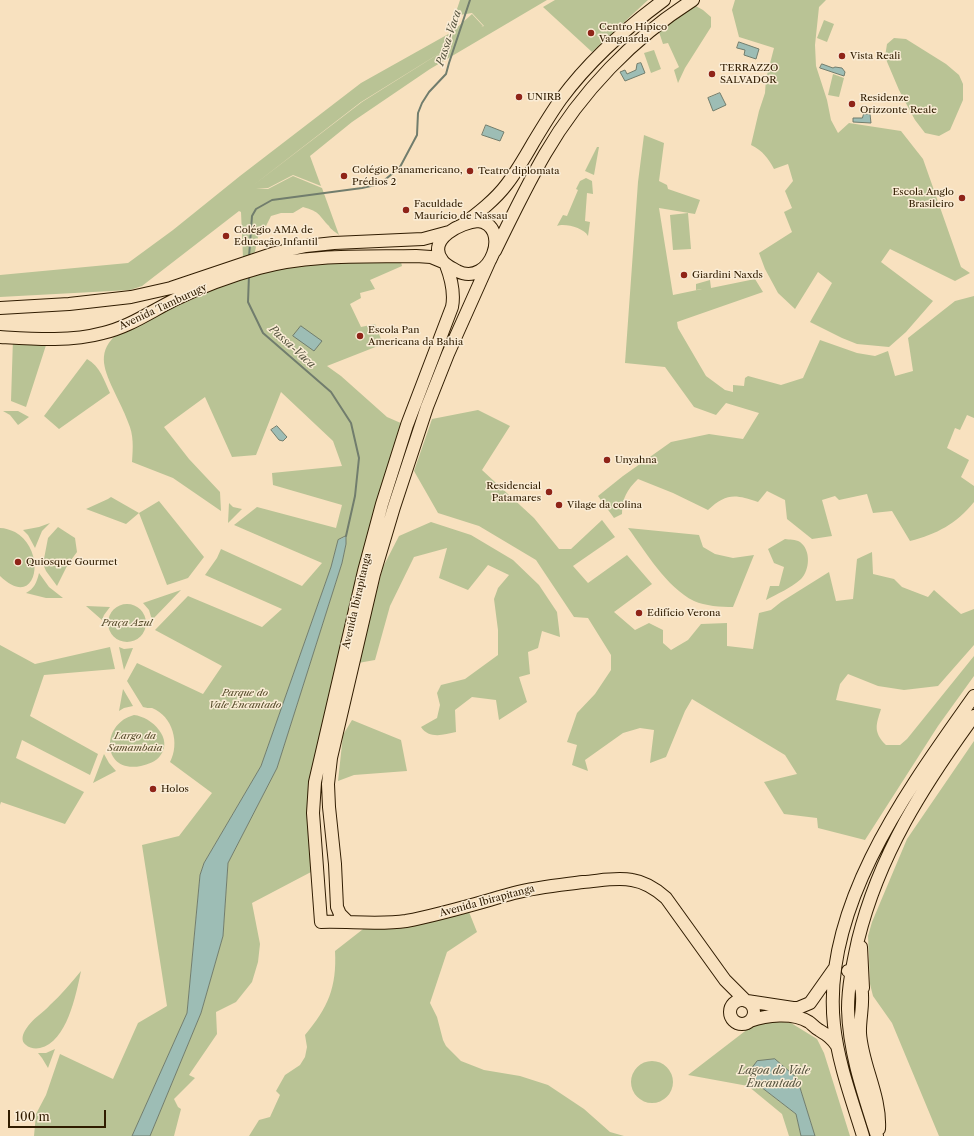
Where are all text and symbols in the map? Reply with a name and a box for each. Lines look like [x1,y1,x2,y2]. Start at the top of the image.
water label: Passa-Vaca [434,9,464,67]
place label: Centro Hípico Vanguarda [599,21,667,44]
marker: Centro Hípico Vanguarda [586,28,596,38]
place label: Vista Reali [850,50,900,62]
marker: Vista Reali [837,51,847,61]
place label: TERRAZZO SALVADOR [720,62,778,86]
marker: TERRAZZO SALVADOR [707,69,717,79]
place label: UNIRB [527,91,561,103]
marker: UNIRB [514,92,524,102]
place label: Residenze Orizzonte Reale [860,92,937,116]
marker: Residenze Orizzonte Reale [847,99,857,109]
place label: Colégio Panamericano, Prédios 2 [352,164,462,188]
place label: Teatro diplomata [478,165,560,177]
marker: Teatro diplomata [465,166,475,176]
marker: Colégio Panamericano, Prédios 2 [339,171,349,181]
place label: Escola Anglo Brasileiro [892,186,954,210]
marker: Escola Anglo Brasileiro [957,193,967,203]
place label: Faculdade Maurício de Nassau [414,198,508,222]
marker: Faculdade Maurício de Nassau [401,205,411,215]
place label: Colégio AMA de Educação Infantil [234,224,318,248]
marker: Colégio AMA de Educação Infantil [221,231,231,241]
place label: Giardini Naxds [692,269,763,281]
marker: Giardini Naxds [679,270,689,280]
street label: Avenida Tamburugy [117,281,209,333]
water label: Passa-Vaca [266,323,318,371]
place label: Escola Pan Americana da Bahia [368,324,463,348]
marker: Escola Pan Americana da Bahia [355,331,365,341]
place label: Unyahna [615,454,657,466]
marker: Unyahna [602,455,612,465]
place label: Residencial Patamares [486,480,541,504]
marker: Residencial Patamares [544,487,554,497]
place label: Vilage da colina [567,499,642,511]
marker: Vilage da colina [554,500,564,510]
street label: Avenida Ibirapitanga [340,552,374,650]
place label: Quiosque Gourmet [26,556,117,568]
marker: Quiosque Gourmet [13,557,23,567]
place label: Edifício Verona [647,607,721,619]
marker: Edifício Verona [634,608,644,618]
park label: Praça Azul [101,617,153,629]
park label: Parque do Vale Encantado [209,687,281,710]
park label: Largo da Samambaia [108,730,162,754]
place label: Holos [161,783,189,795]
marker: Holos [148,784,158,794]
street label: Avenida Ibirapitanga [438,883,536,919]
water label: Lagoa do Vale Encantado [738,1064,810,1090]
scale bar [10,1102,108,1128]
text: 100 m [15,1109,50,1124]

